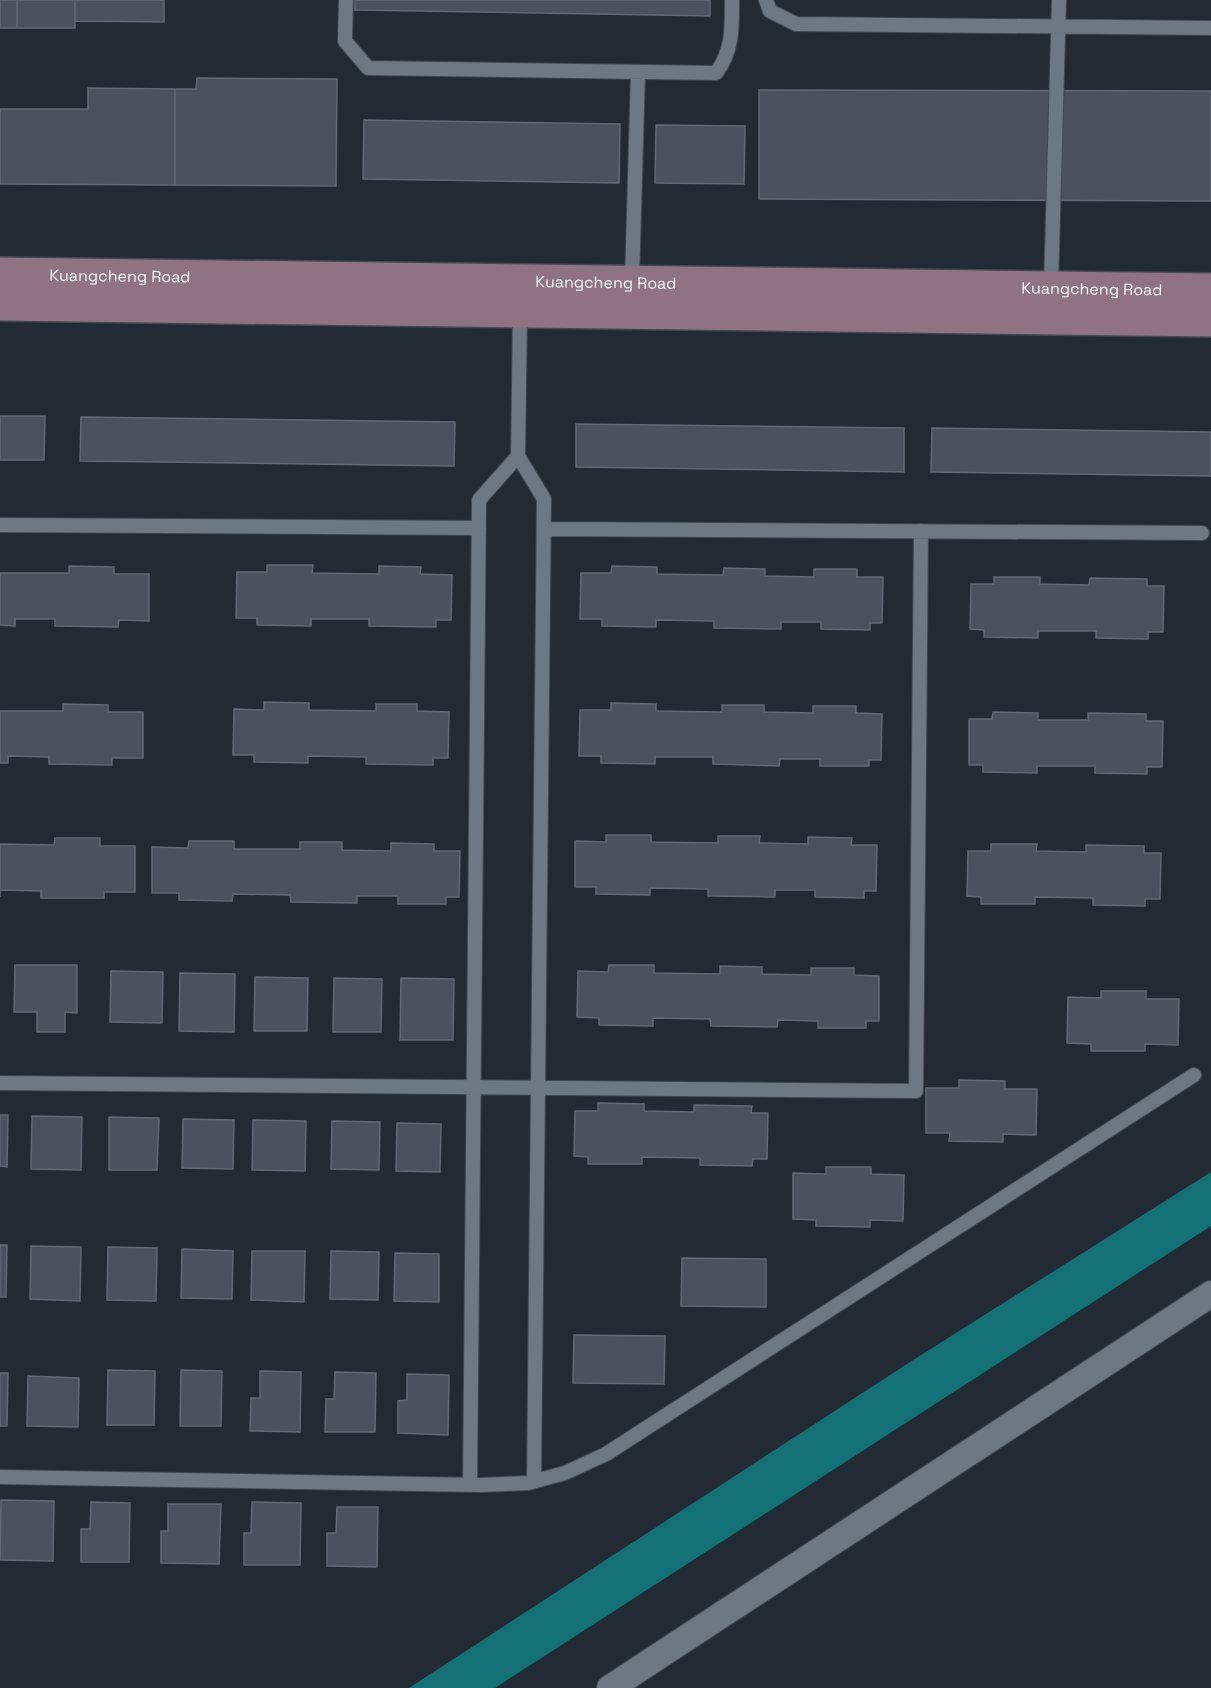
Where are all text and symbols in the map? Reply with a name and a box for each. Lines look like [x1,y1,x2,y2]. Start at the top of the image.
street label: Kuangcheng Road [49,265,191,288]
street label: Kuangcheng Road [535,271,677,294]
street label: Kuangcheng Road [1021,277,1163,300]

